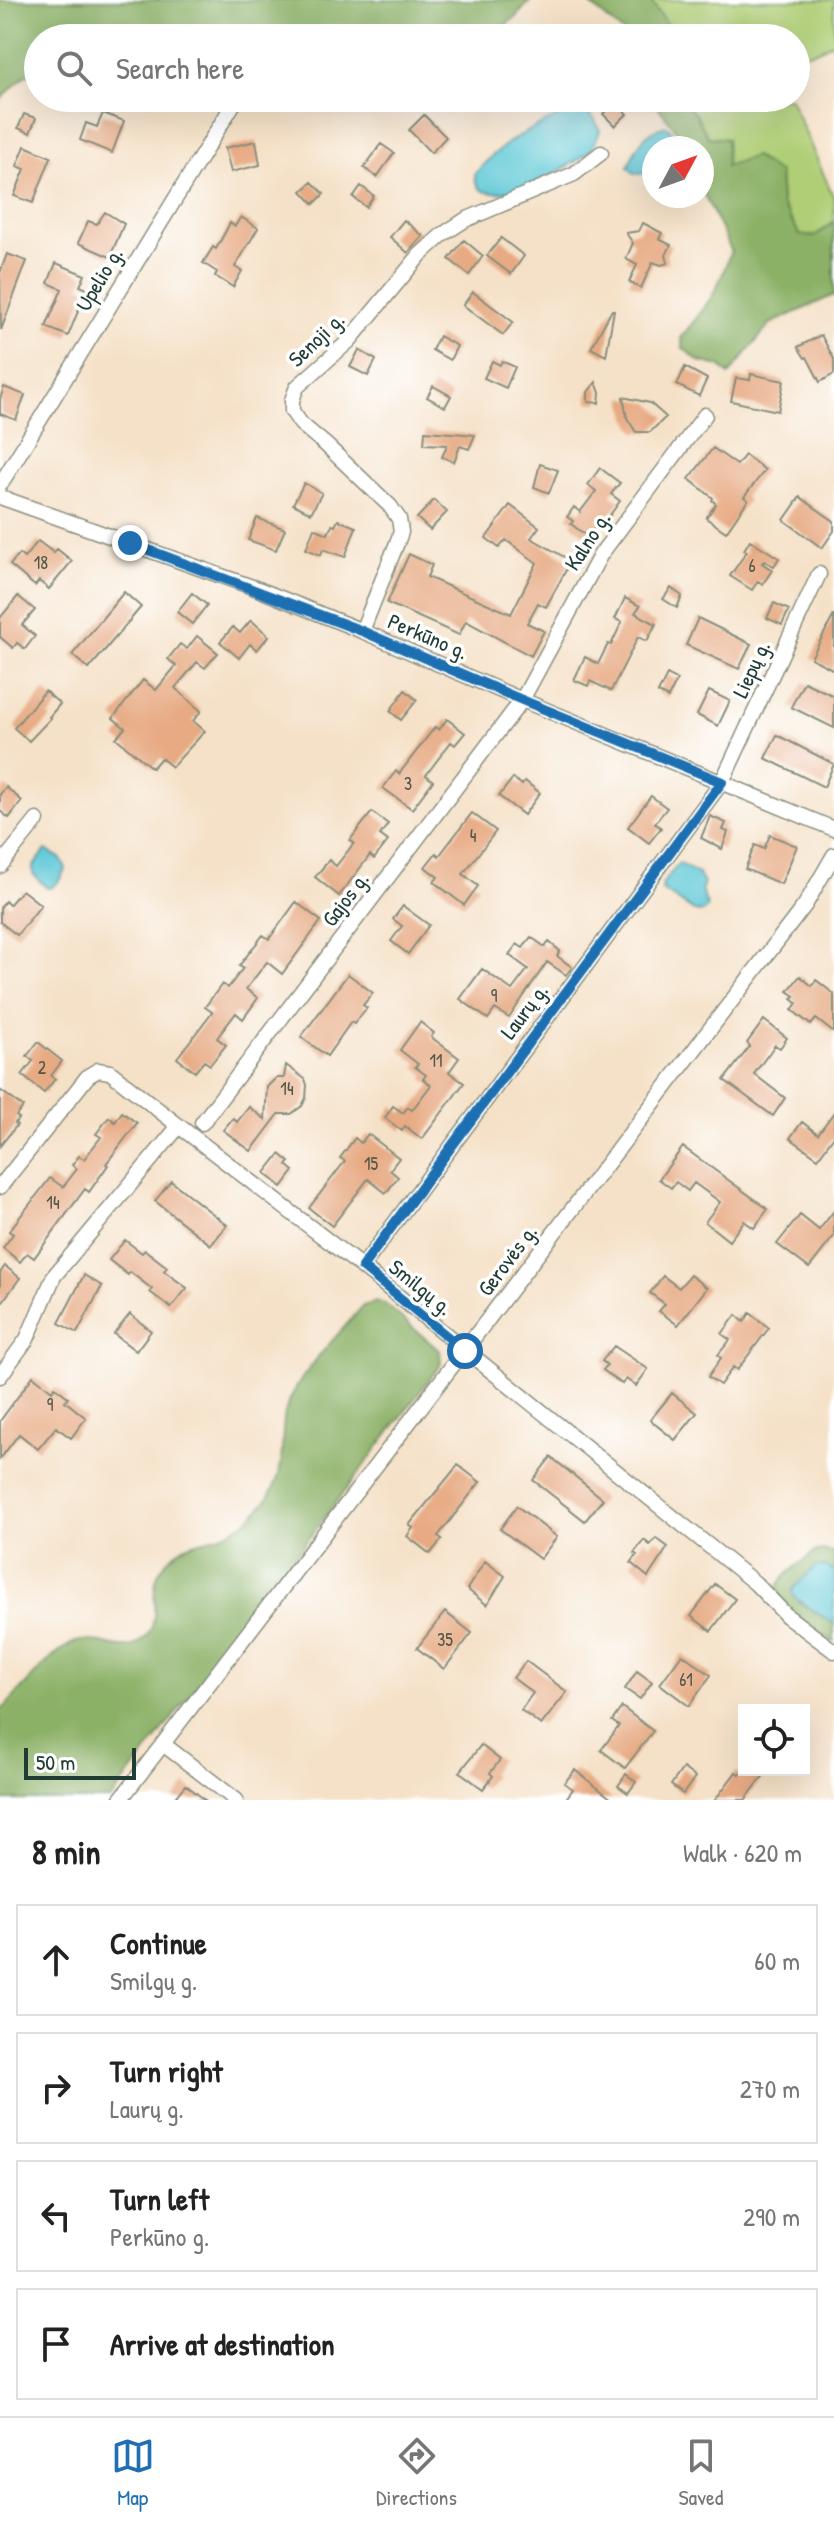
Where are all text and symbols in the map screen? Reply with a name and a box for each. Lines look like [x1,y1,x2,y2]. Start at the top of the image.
search box [24,24,810,112]
icon: search [52,46,96,90]
text: Search here [116,48,244,88]
north arrow [642,136,714,208]
street label: Upelio g. [68,241,130,317]
street label: Senoji g. [281,305,351,373]
street label: Kalno g. [557,506,617,576]
route end [112,525,148,561]
house number: 18 [34,550,48,575]
house number: 6 [748,553,756,578]
street label: Perkūno g. [383,606,473,666]
street label: Liepų g. [725,636,777,702]
house number: 3 [404,771,412,796]
house number: 4 [470,823,477,848]
street label: Gajos g. [315,866,375,932]
street label: Laurų g. [493,977,555,1045]
house number: 9 [491,983,498,1008]
house number: 11 [429,1048,443,1073]
house number: 2 [38,1055,47,1080]
house number: 14 [280,1076,294,1101]
house number: 15 [364,1151,378,1176]
house number: 14 [46,1190,60,1215]
street label: Gerovės g. [470,1218,544,1302]
street label: Smilgų g. [383,1252,459,1322]
route start [447,1333,483,1369]
house number: 9 [47,1392,54,1417]
house number: 35 [437,1627,453,1652]
house number: 61 [679,1667,693,1692]
map controls [738,1704,810,1776]
button: locate [738,1704,810,1776]
scale bar [24,1744,136,1780]
text: 50 m [36,1747,75,1777]
text: 8 min [32,1829,101,1875]
text: Walk · 620 m [683,1835,802,1870]
text: Continue [110,1923,207,1963]
icon: ahead [34,1938,78,1982]
text: 60 m [754,1943,800,1978]
text: Smilgų g. [110,1963,197,1998]
text: Turn right [110,2051,223,2091]
icon: right [34,2066,78,2110]
text: 270 m [740,2071,800,2106]
text: Laurų g. [110,2091,184,2126]
text: Turn left [110,2179,209,2219]
icon: left [34,2194,78,2238]
text: 290 m [743,2199,800,2234]
text: Perkūno g. [110,2219,209,2254]
icon: arrive [34,2322,78,2366]
text: Arrive at destination [110,2324,335,2364]
tab: Map [111,2434,155,2512]
tab: Directions [376,2434,457,2512]
tab: Saved [678,2434,723,2512]

